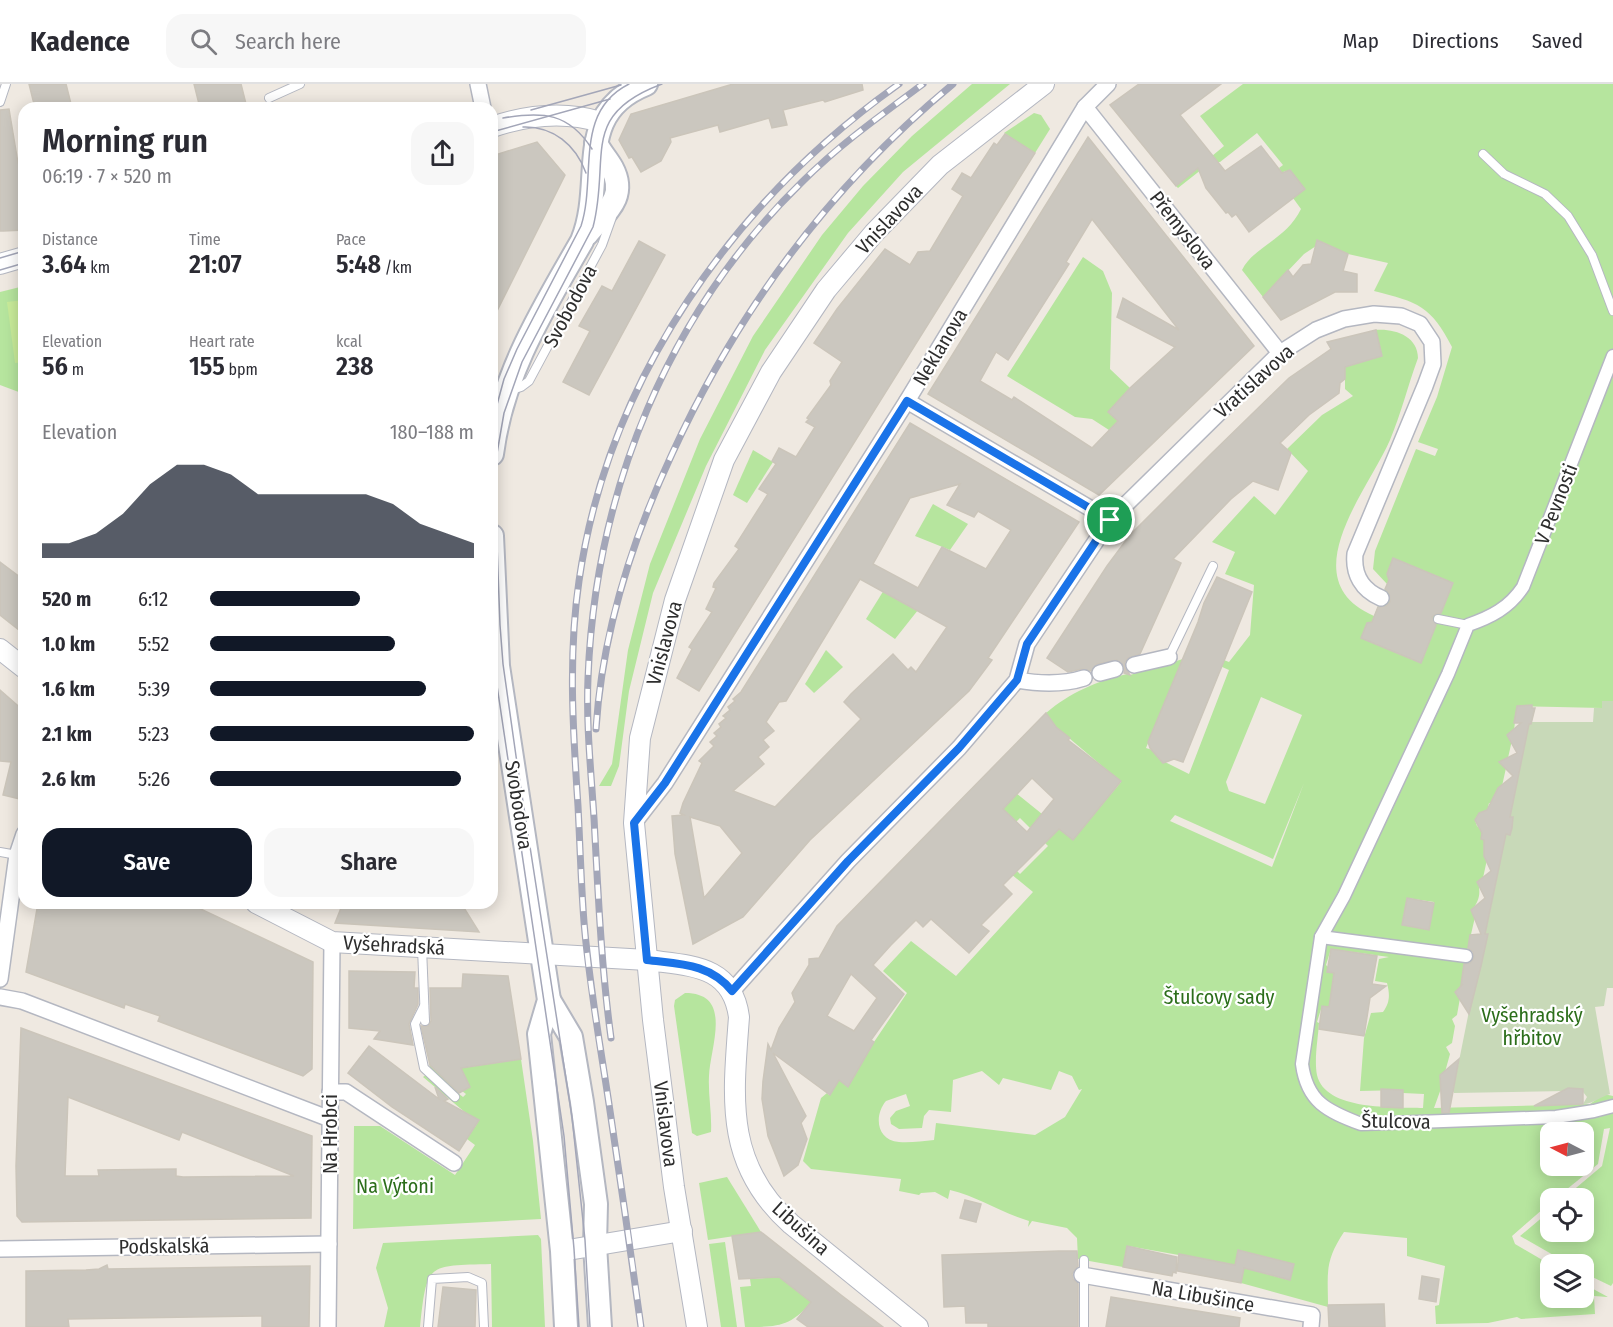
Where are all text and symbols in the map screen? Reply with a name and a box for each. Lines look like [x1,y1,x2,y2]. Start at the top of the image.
search box [166,14,586,68]
text: Kadence [30,25,130,58]
icon: search [187,25,220,58]
text: Search here [235,28,341,55]
text: Map [1342,28,1379,54]
text: Directions [1412,28,1499,54]
text: Saved [1532,28,1583,54]
text: Morning run [42,121,208,161]
button: share [411,122,474,185]
text: 06:19 · 7 × 520 m [42,164,172,188]
street label: Vnislavova [851,179,927,259]
street label: Přemyslova [1145,186,1221,274]
text: Distance [42,230,98,249]
text: Time [189,230,221,249]
text: Pace [336,230,366,249]
text: 3.64 [42,249,86,280]
text: 21:07 [189,249,242,280]
text: 5:48 [336,249,381,280]
text: km [86,258,110,277]
text: /km [381,258,412,277]
street label: Svobodova [538,261,602,351]
street label: Neklanova [908,304,972,390]
text: Elevation [42,332,102,351]
text: Heart rate [189,332,255,351]
text: kcal [336,332,362,351]
street label: Vratislavova [1209,339,1299,423]
text: 56 [42,351,68,382]
text: 155 [189,351,225,382]
text: 238 [336,351,374,382]
text: m [68,360,84,379]
text: bpm [225,360,258,379]
text: Elevation [42,420,117,444]
text: 180–188 m [390,420,474,444]
street label: V Pevnosti [1530,460,1582,548]
pin [1084,494,1135,545]
icon: arrive [1093,503,1126,536]
text: 520 m [42,587,91,611]
text: 6:12 [138,587,168,611]
street label: Vnislavova [641,598,687,688]
text: 1.0 km [42,632,95,656]
text: 5:52 [138,632,169,656]
text: 1.6 km [42,677,95,701]
text: 5:39 [138,677,170,701]
text: 2.1 km [42,722,92,746]
text: 5:23 [138,722,169,746]
street label: Svobodova [500,759,538,851]
text: 2.6 km [42,767,96,791]
text: 5:26 [138,767,170,791]
button: Save [42,828,252,897]
button: Share [264,828,474,897]
street label: Vyšehradská [342,930,446,960]
park label: Štulcovy sady [1163,985,1275,1009]
park label: Vyšehradský hřbitov [1481,1003,1583,1050]
street label: Vnislavova [649,1080,683,1168]
street label: Na Hrobci [318,1094,342,1174]
street label: Štulcova [1361,1108,1431,1134]
north arrow [1540,1122,1594,1176]
map controls [1540,1122,1594,1308]
park label: Na Výtoni [356,1174,434,1198]
button: locate [1540,1188,1594,1242]
street label: Libušina [767,1196,835,1260]
street label: Podskalská [118,1233,210,1259]
button: layers [1540,1254,1594,1308]
street label: Na Libušince [1150,1275,1256,1317]

